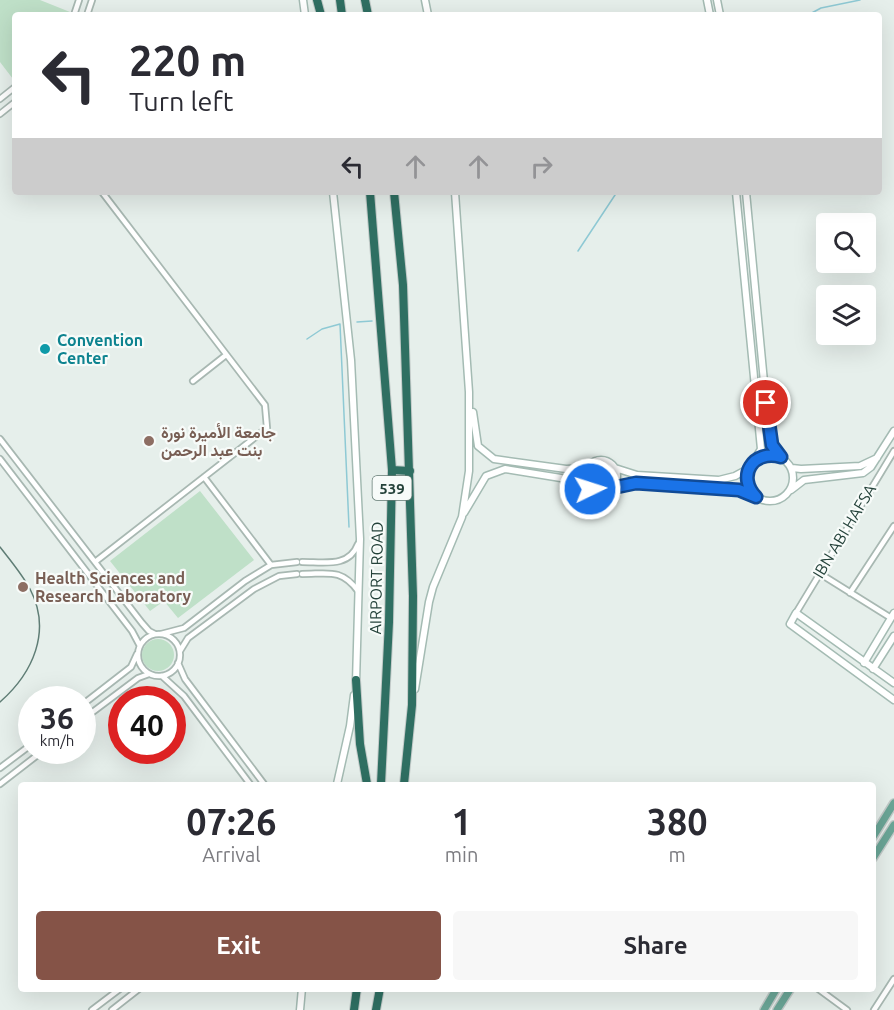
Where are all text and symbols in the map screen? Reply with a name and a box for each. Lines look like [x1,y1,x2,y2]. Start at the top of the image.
icon: left [30,36,108,114]
text: 220 m [129,37,246,84]
text: Turn left [129,86,233,116]
icon: left [336,150,369,183]
icon: ahead [399,150,432,183]
icon: ahead [462,150,495,183]
icon: right [525,150,558,183]
map controls [816,213,876,345]
button: search [816,213,876,273]
button: layers [816,285,876,345]
place label: Convention Center [57,331,143,367]
marker: Convention Center [38,342,52,356]
pin [740,377,791,428]
icon: arrive [749,386,782,419]
place label: جامعة الأميرة نورة بنت عبد الرحمن [161,423,276,461]
marker: جامعة الأميرة نورة بنت عبد الرحمن [142,434,156,448]
position arrow [558,457,622,521]
road number: 539 [372,476,412,500]
street label: IBN ABI HAFSA [809,480,879,581]
street label: AIRPORT ROAD [366,521,386,635]
place label: Health Sciences and Research Laboratory [35,569,192,605]
marker: Health Sciences and Research Laboratory [16,580,30,594]
speed limit sign: 40 [108,686,186,764]
text: 36 [40,701,74,735]
text: km/h [40,732,74,749]
text: 07:26 [186,801,276,842]
text: 1 [451,801,472,842]
text: 380 [647,801,708,842]
text: Arrival [202,843,261,866]
text: min [445,843,478,866]
text: m [669,843,686,866]
button: Exit [36,911,441,980]
button: Share [453,911,858,980]

